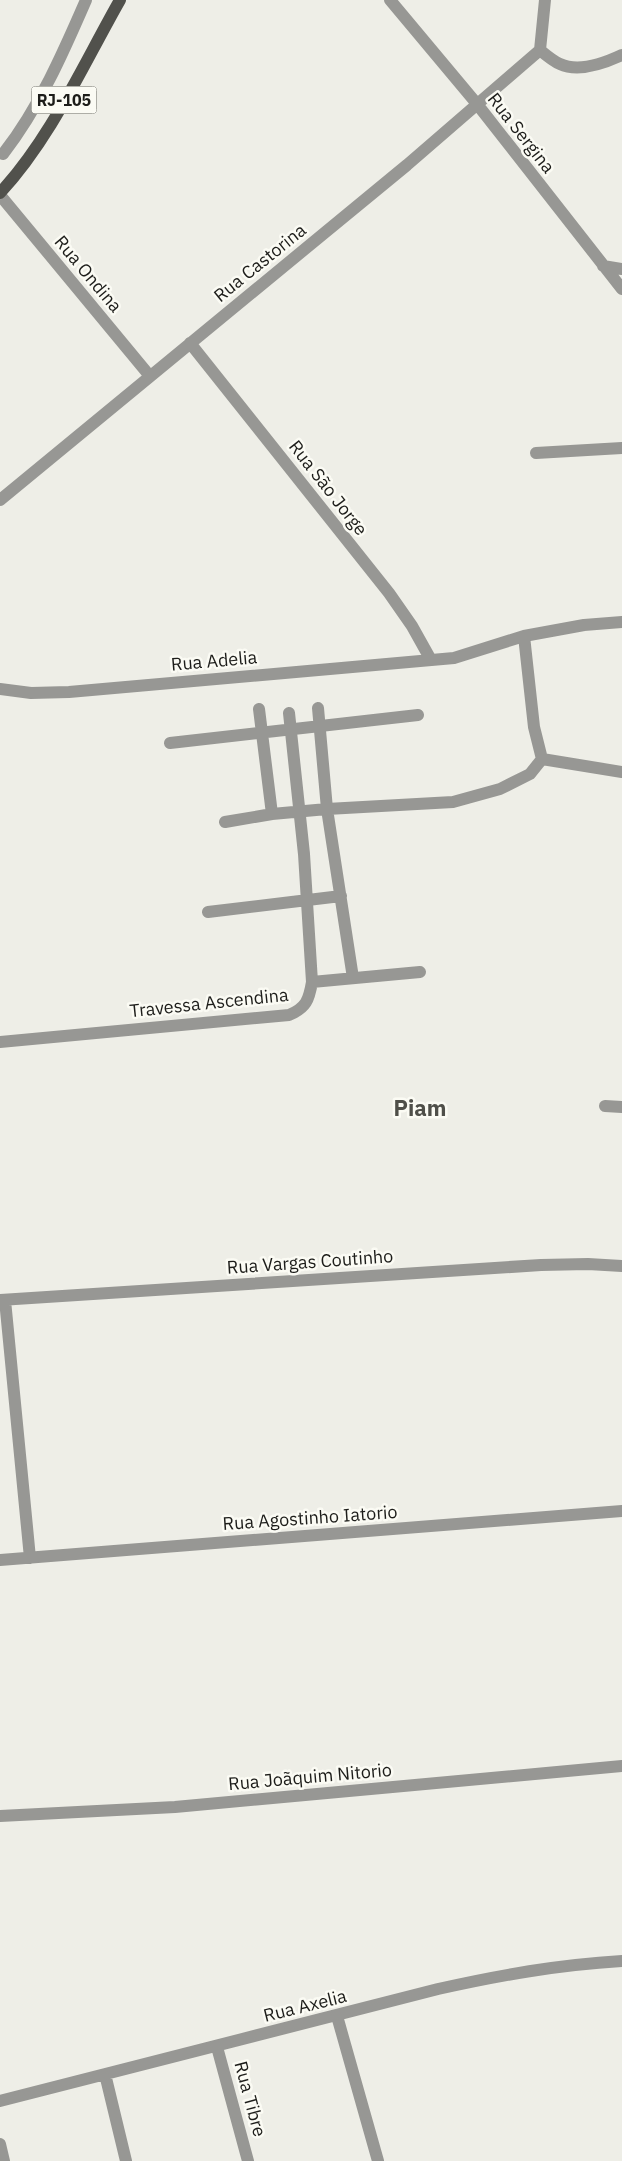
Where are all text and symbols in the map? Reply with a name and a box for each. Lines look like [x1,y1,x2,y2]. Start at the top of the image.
road number: RJ-105 [32,86,96,114]
street label: Rua Sergina [483,88,560,178]
street label: Rua Castorina [209,218,311,307]
street label: Rua Ondina [50,231,127,317]
street label: Rua São Jorge [284,435,373,540]
street label: Rua Adelia [170,645,258,676]
street label: Travessa Ascendina [128,983,290,1022]
district label: Piam [394,1093,446,1122]
street label: Rua Vargas Coutinho [226,1244,394,1279]
street label: Rua Agostinho Iatorio [222,1500,398,1535]
street label: Rua Joãquim Nitorio [227,1758,393,1795]
street label: Rua Axelia [261,1984,349,2027]
street label: Rua Tibre [229,2059,272,2139]

